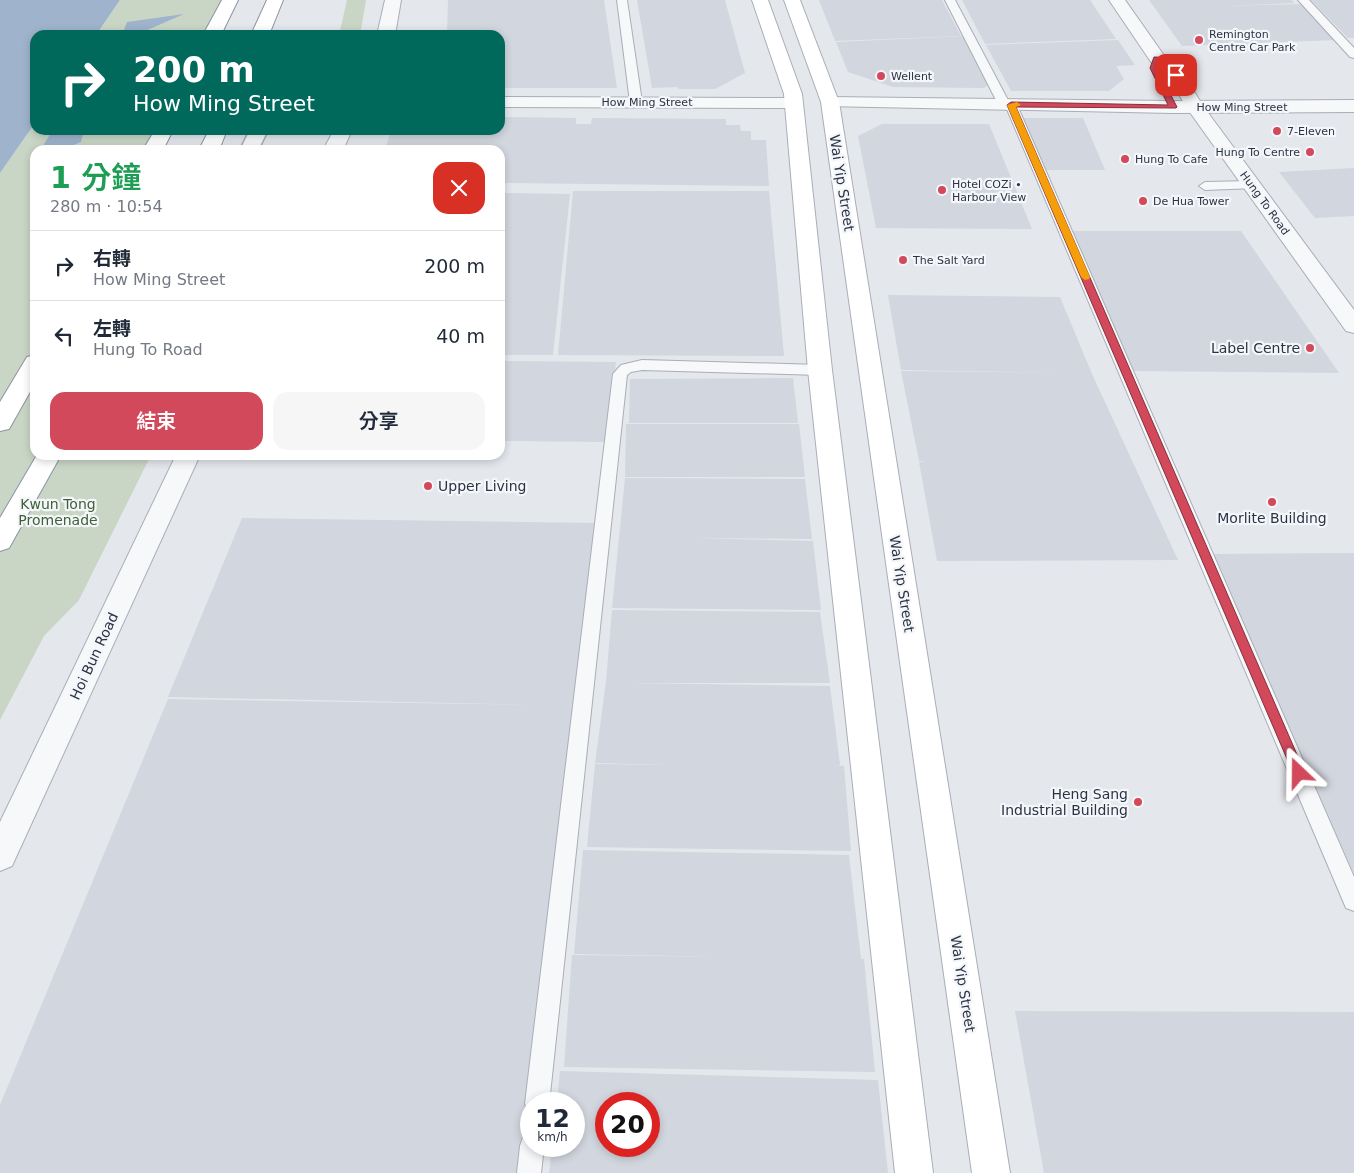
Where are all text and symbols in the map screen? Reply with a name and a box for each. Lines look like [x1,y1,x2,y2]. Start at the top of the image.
place label: Remington Centre Car Park [1209,28,1296,54]
marker: Remington Centre Car Park [1193,34,1205,46]
icon: right [50,50,115,115]
text: 200 m [133,50,255,90]
pin [1155,54,1197,96]
icon: arrive [1162,61,1190,89]
marker: Wellent [875,70,887,82]
place label: Wellent [891,70,933,83]
text: How Ming Street [133,91,315,116]
street label: How Ming Street [602,96,693,109]
street label: How Ming Street [1197,101,1288,114]
marker: 7-Eleven [1271,125,1283,137]
place label: 7-Eleven [1287,125,1335,138]
street label: Wai Yip Street [826,134,858,233]
place label: Hung To Centre [1215,146,1300,159]
marker: Hung To Centre [1304,146,1316,158]
marker: Hung To Cafe [1119,153,1131,165]
place label: Hung To Cafe [1135,153,1208,166]
text: 1 分鐘 [50,160,141,195]
button: close [433,162,485,214]
street label: Hung To Road [1237,169,1292,238]
place label: Hotel COZi ∙ Harbour View [952,178,1026,204]
marker: Hotel COZi ∙ Harbour View [936,184,948,196]
marker: De Hua Tower [1137,195,1149,207]
place label: De Hua Tower [1153,195,1230,208]
text: 280 m · 10:54 [50,197,163,216]
text: 右轉 [93,247,131,269]
icon: right [50,252,78,280]
marker: The Salt Yard [897,254,909,266]
place label: The Salt Yard [912,254,985,267]
text: 200 m [424,255,485,277]
text: How Ming Street [93,270,225,289]
text: 左轉 [93,317,131,339]
icon: left [50,322,78,350]
text: 40 m [436,325,485,347]
text: Hung To Road [93,340,203,359]
place label: Label Centre [1211,340,1300,356]
marker: Label Centre [1304,342,1316,354]
button: 結束 [50,392,263,450]
button: 分享 [273,392,485,450]
place label: Upper Living [438,478,526,494]
marker: Upper Living [422,480,434,492]
park label: Kwun Tong Promenade [18,496,98,528]
marker: Morlite Building [1266,496,1278,508]
place label: Morlite Building [1217,510,1327,526]
street label: Wai Yip Street [886,535,918,634]
street label: Hoi Bun Road [67,610,121,702]
position arrow [1272,746,1324,798]
place label: Heng Sang Industrial Building [1001,786,1128,818]
marker: Heng Sang Industrial Building [1132,796,1144,808]
street label: Wai Yip Street [947,935,979,1034]
speed limit sign: 20 [595,1092,660,1157]
text: 12 [535,1104,570,1133]
text: km/h [537,1130,568,1144]

